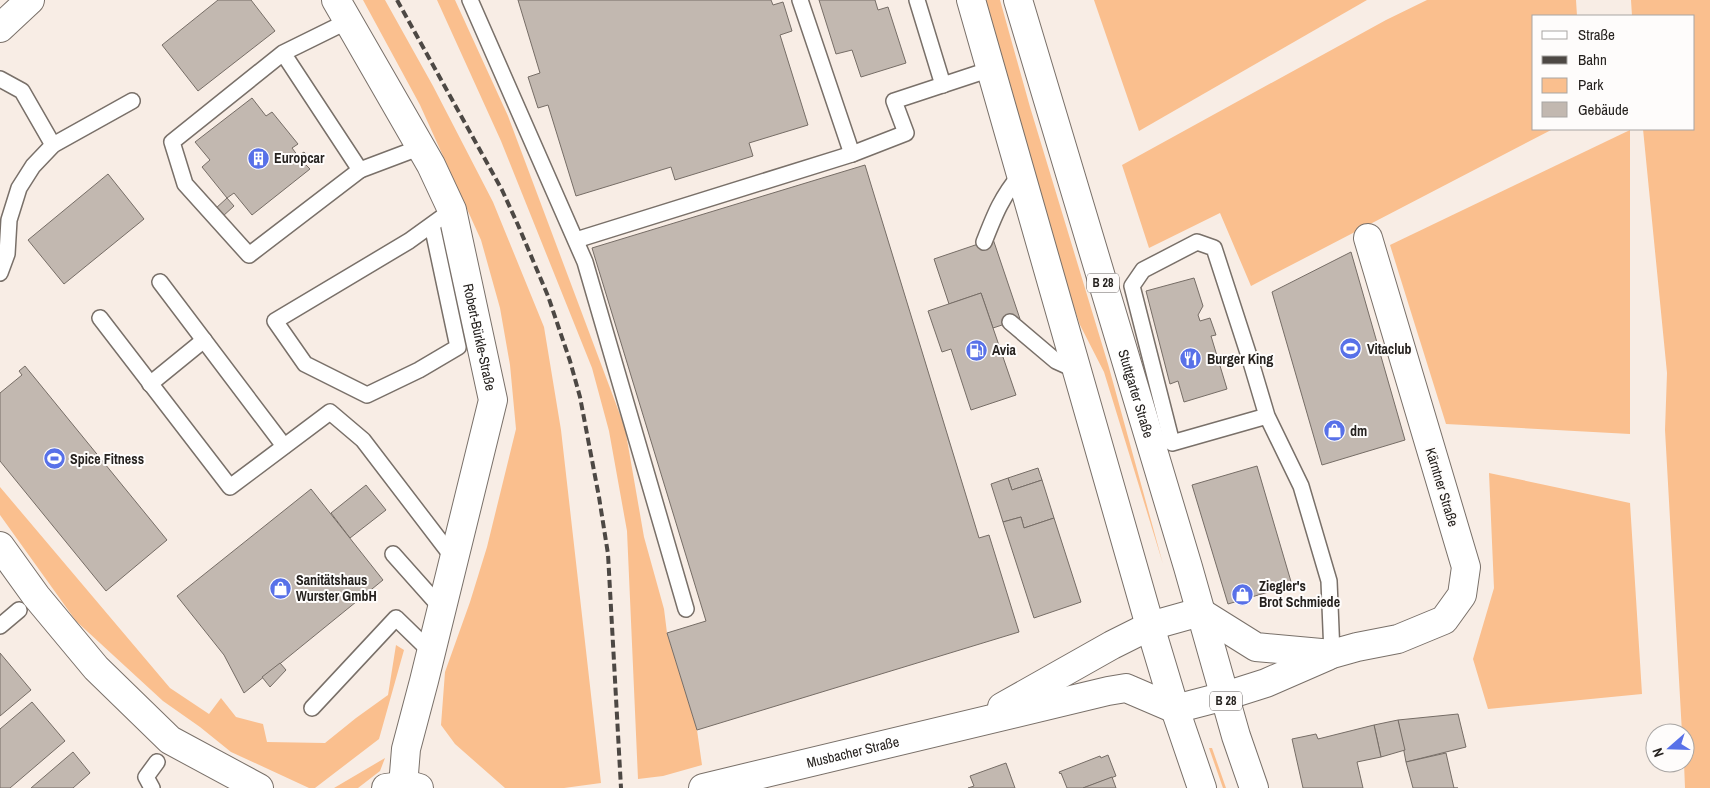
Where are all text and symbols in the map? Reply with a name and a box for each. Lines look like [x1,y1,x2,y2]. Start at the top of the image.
legend [1532,15,1695,130]
text: Straße [1578,24,1615,45]
text: Bahn [1578,49,1607,70]
text: Park [1578,74,1604,95]
text: Gebäude [1578,99,1629,120]
building icon: Europcar [246,146,270,170]
place label: Europcar [274,149,325,167]
road number: B 28 [1087,274,1119,292]
street label: Robert-Bürkle-Straße [459,282,500,392]
sports icon: Vitaclub [1339,337,1363,361]
fuel station icon: Avia [964,338,988,362]
place label: Vitaclub [1367,340,1411,358]
place label: Avia [992,341,1016,359]
street label: Stuttgarter Straße [1114,347,1158,440]
restaurant icon: Burger King [1179,347,1203,371]
place label: Burger King [1207,350,1273,368]
shop icon: dm [1322,419,1346,443]
place label: dm [1350,422,1367,440]
street label: Kärntner Straße [1421,445,1463,529]
sports icon: Spice Fitness [42,447,66,471]
place label: Spice Fitness [70,450,144,468]
place label: Sanitätshaus Wurster GmbH [296,571,377,605]
shop icon: Sanitätshaus Wurster GmbH [268,576,292,600]
place label: Ziegler's Brot Schmiede [1259,577,1340,611]
shop icon: Ziegler's Brot Schmiede [1231,582,1255,606]
road number: B 28 [1210,691,1242,710]
north arrow [1645,723,1695,773]
street label: Musbacher Straße [805,732,901,772]
text: N [1648,745,1668,759]

